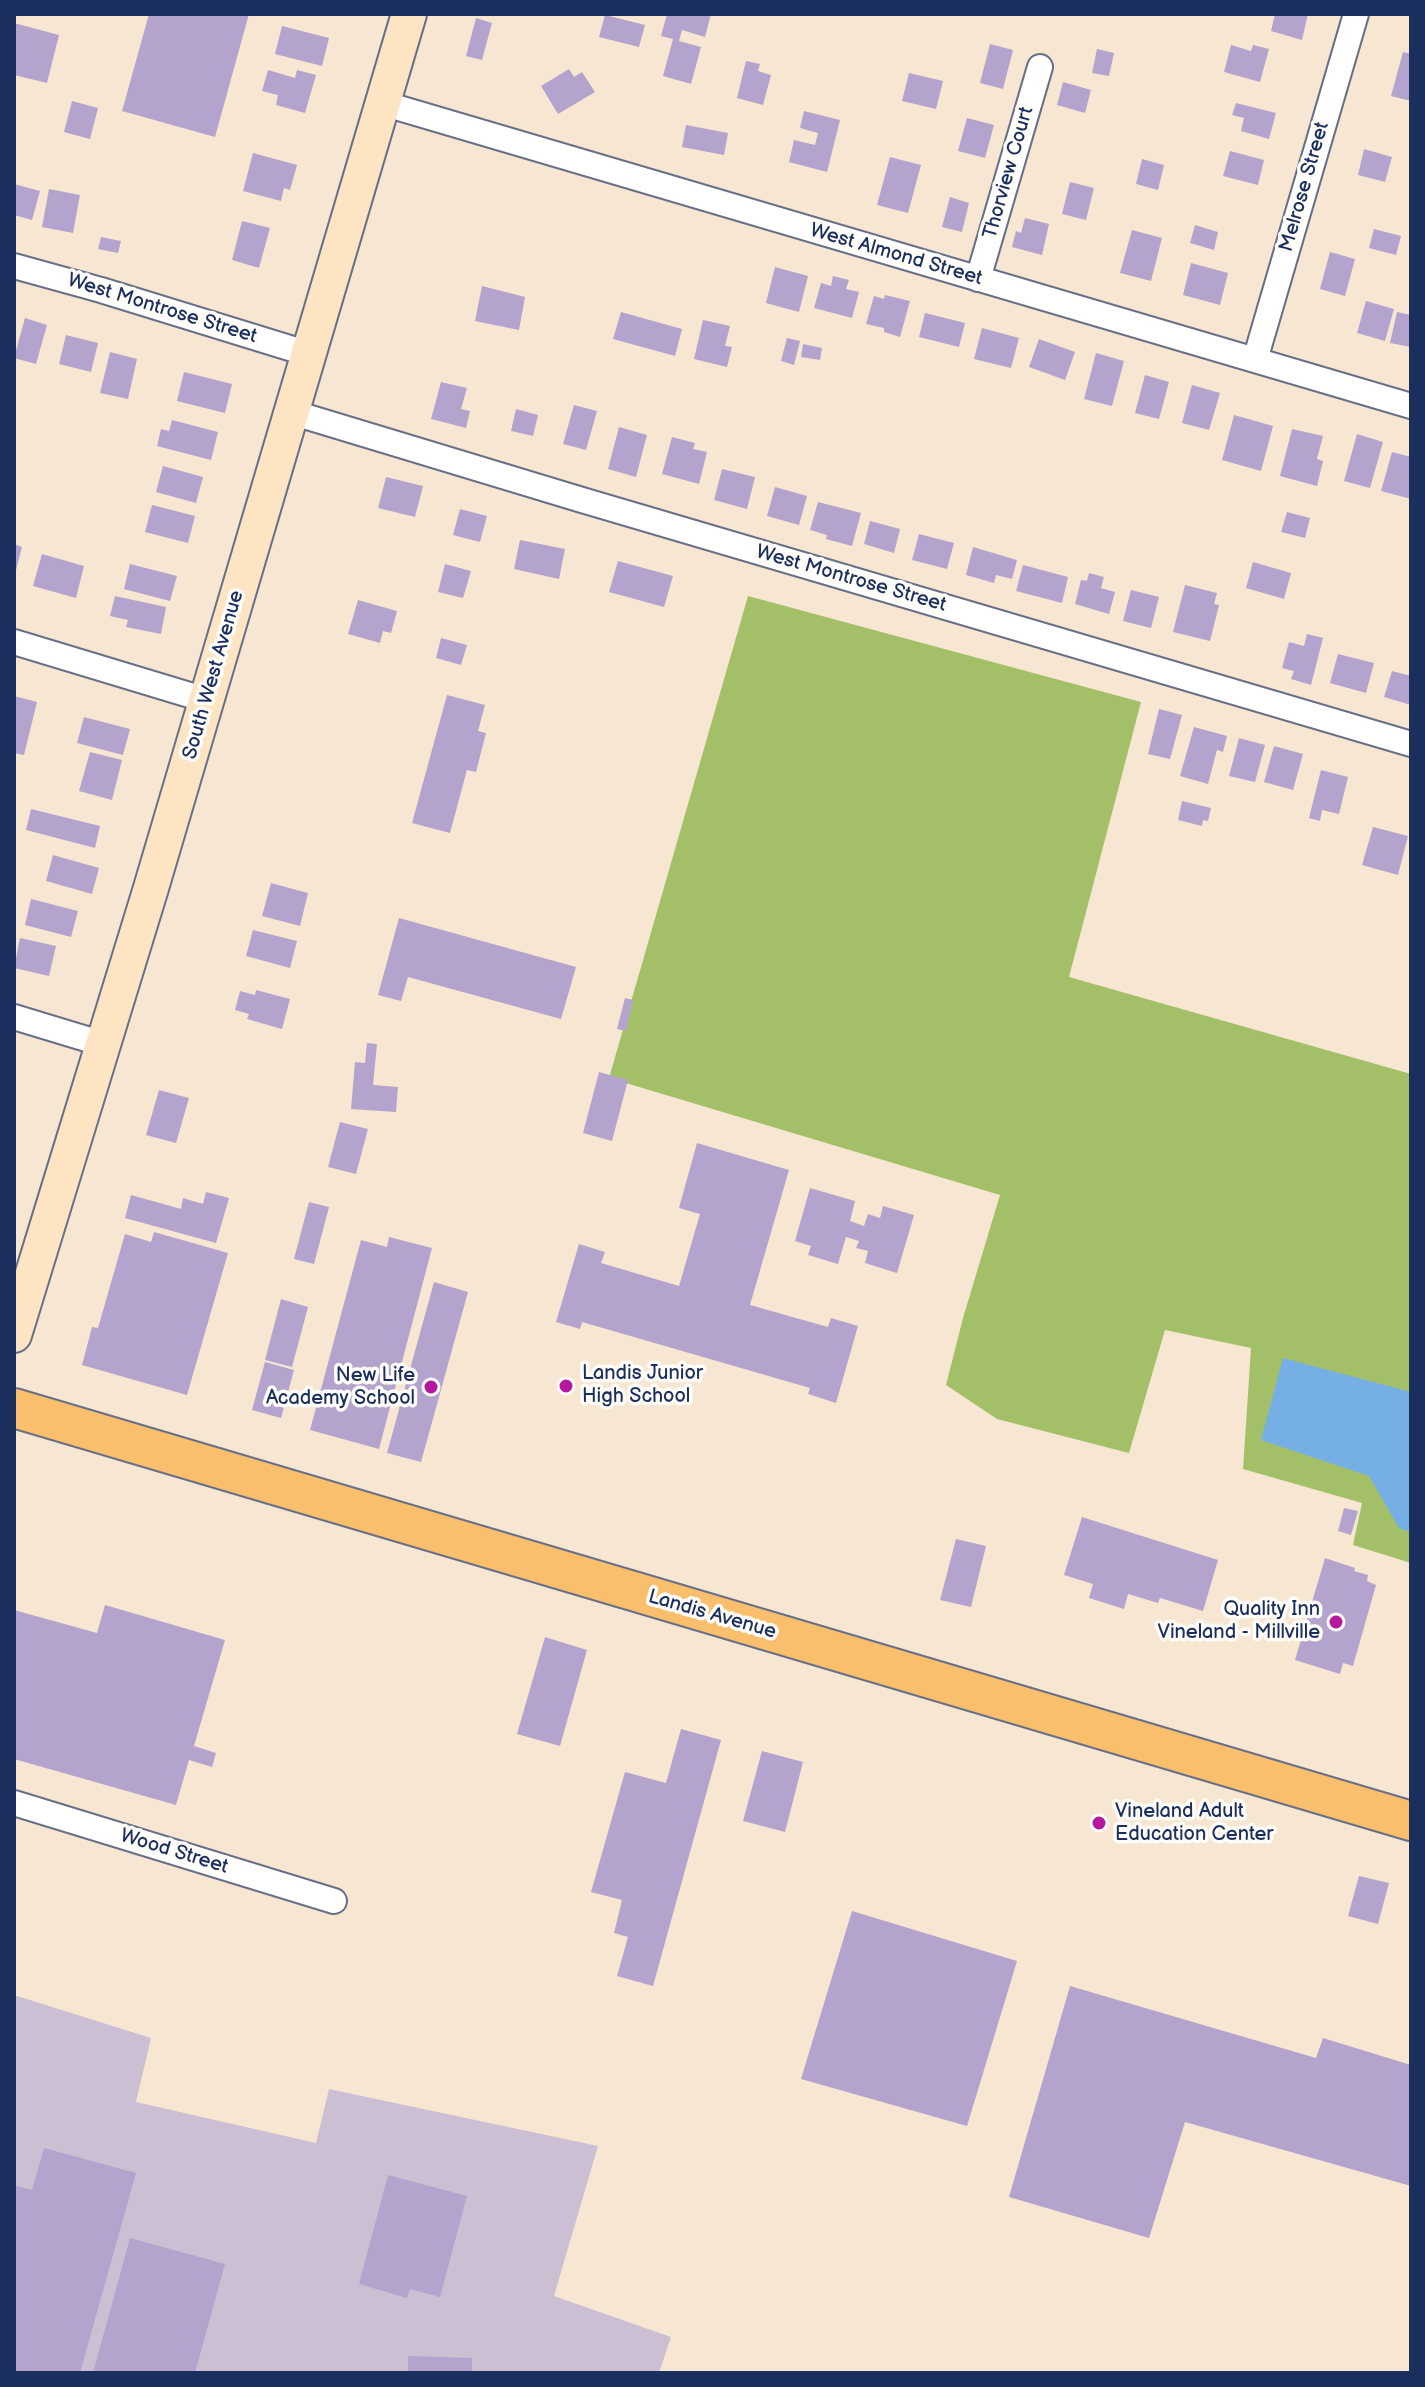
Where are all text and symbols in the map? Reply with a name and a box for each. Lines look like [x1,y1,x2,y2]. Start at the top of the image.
street label: Thorview Court [979,104,1039,242]
street label: Melrose Street [1275,119,1335,255]
street label: West Almond Street [807,219,985,291]
street label: West Montrose Street [64,269,260,349]
street label: West Montrose Street [753,540,949,618]
street label: South West Avenue [178,588,250,762]
place label: Landis Junior High School [582,1362,703,1409]
place label: New Life Academy School [266,1364,415,1411]
marker: Landis Junior High School [557,1377,575,1395]
marker: New Life Academy School [422,1378,440,1396]
street label: Landis Avenue [645,1585,779,1645]
place label: Quality Inn Vineland - Millville [1158,1598,1320,1645]
marker: Quality Inn Vineland - Millville [1327,1613,1345,1631]
place label: Vineland Adult Education Center [1115,1800,1274,1847]
marker: Vineland Adult Education Center [1090,1814,1108,1832]
street label: Wood Street [117,1824,231,1880]

